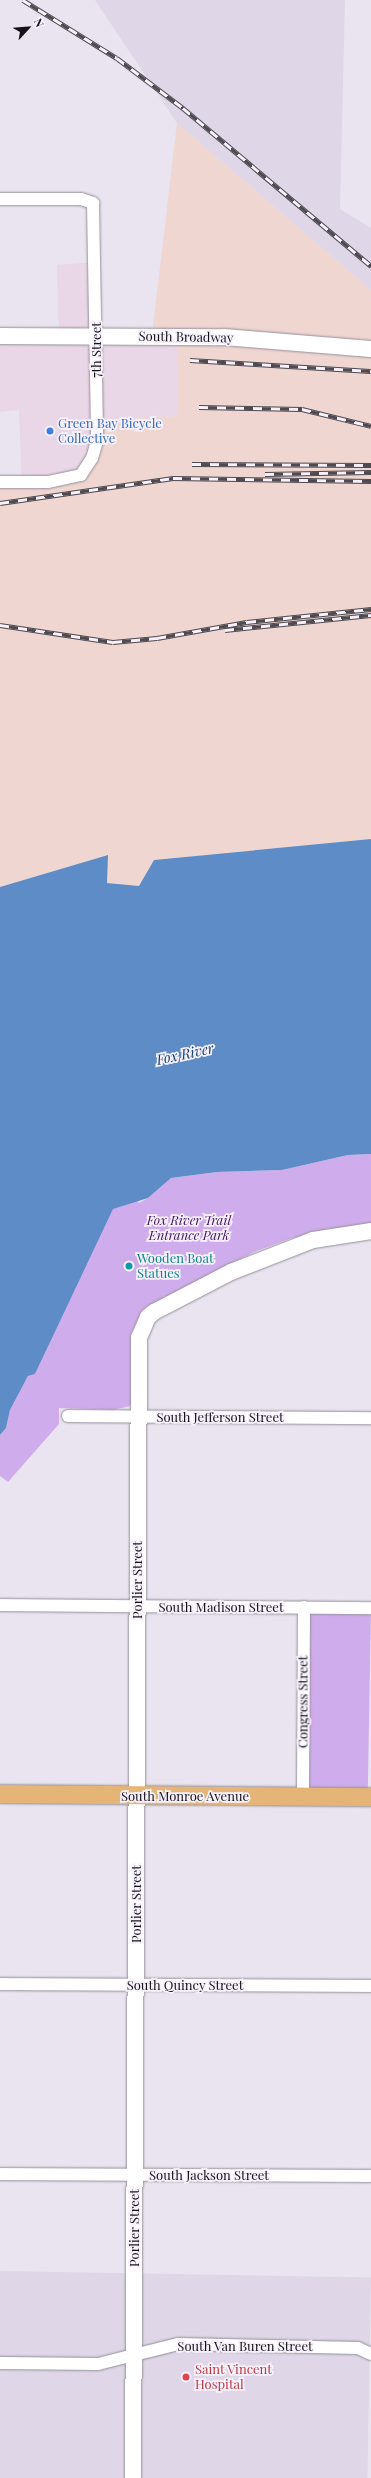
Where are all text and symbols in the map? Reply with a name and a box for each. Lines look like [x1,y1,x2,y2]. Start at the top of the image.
north arrow [8,8,48,48]
text: N [31,16,48,29]
street label: 7th Street [88,322,104,378]
street label: South Broadway [138,328,234,346]
place label: Green Bay Bicycle Collective [58,416,162,447]
marker: Green Bay Bicycle Collective [45,426,55,436]
water label: Fox River [155,1040,215,1068]
park label: Fox River Trail Entrance Park [147,1213,231,1244]
place label: Wooden Boat Statues [137,1251,214,1282]
marker: Wooden Boat Statues [124,1261,134,1271]
street label: South Jefferson Street [156,1409,284,1425]
street label: Porlier Street [129,1541,145,1619]
street label: South Madison Street [158,1599,284,1615]
street label: Congress Street [295,1656,311,1748]
street label: South Monroe Avenue [121,1788,249,1804]
street label: Porlier Street [128,1865,144,1943]
street label: South Quincy Street [127,1977,243,1993]
street label: South Jackson Street [149,2167,269,2183]
street label: Porlier Street [126,2189,142,2267]
street label: South Van Buren Street [177,2338,313,2354]
place label: Saint Vincent Hospital [195,2362,273,2393]
marker: Saint Vincent Hospital [180,2371,192,2383]

